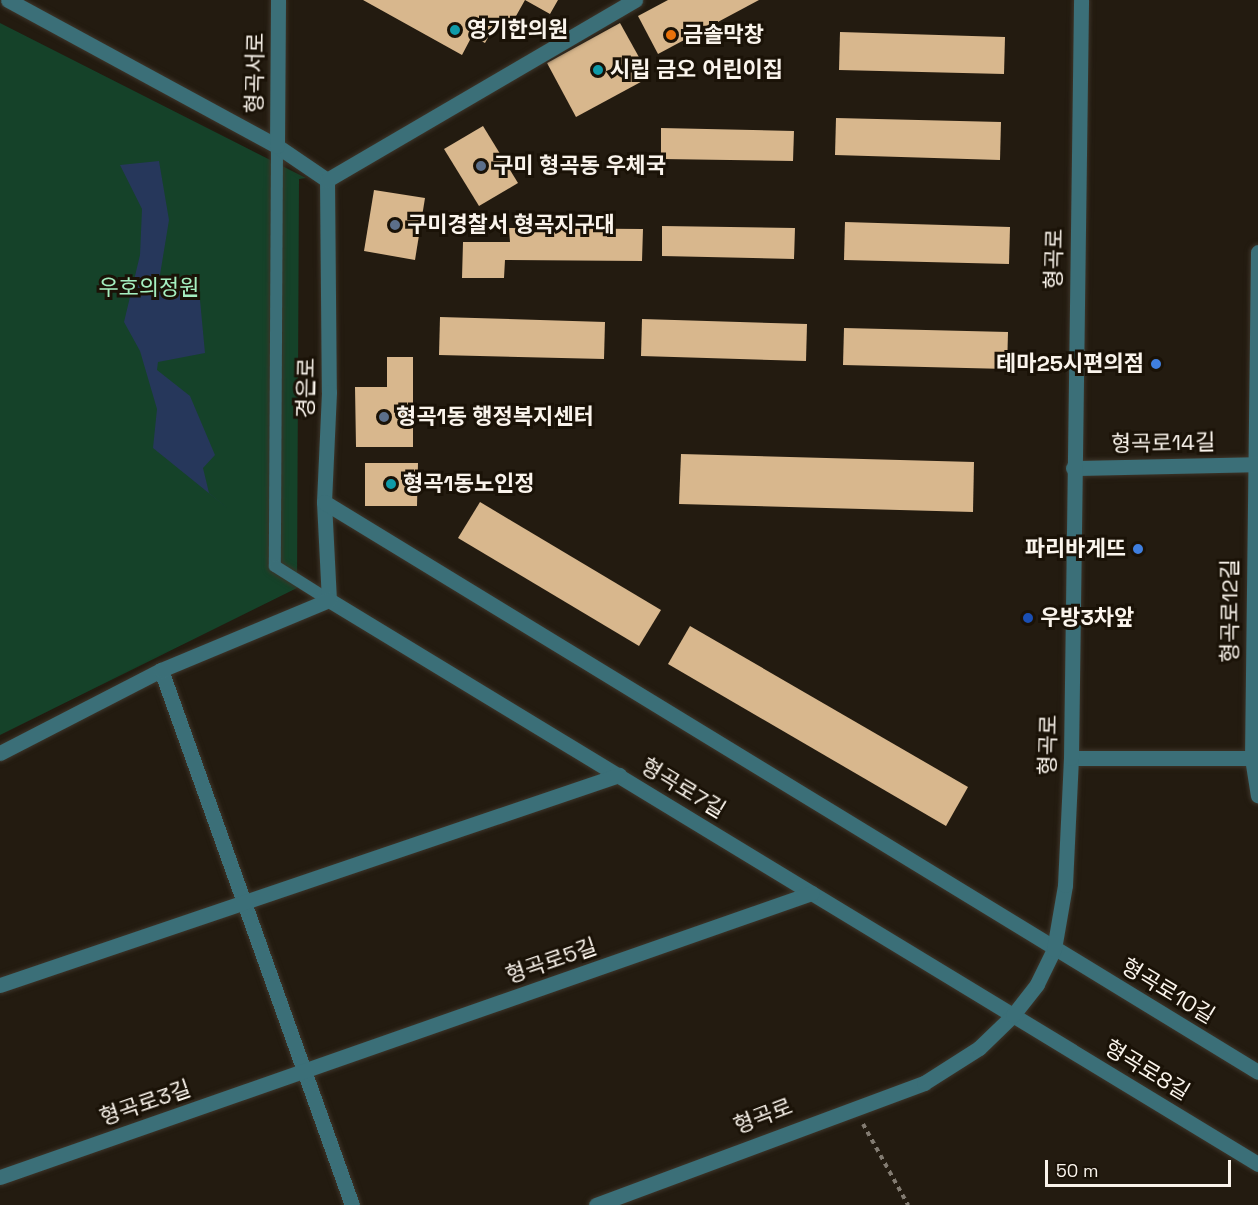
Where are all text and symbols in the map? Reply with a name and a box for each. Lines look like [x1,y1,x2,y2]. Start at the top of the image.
place label: 영기한의원 [467,17,568,43]
place label: 금솔막창 [683,22,764,48]
marker: 영기한의원 [448,23,462,37]
marker: 금솔막창 [664,28,678,42]
street label: 형곡서로 [241,32,269,114]
place label: 시립 금오 어린이집 [610,57,783,83]
marker: 시립 금오 어린이집 [591,63,605,77]
place label: 구미 형곡동 우체국 [493,153,666,179]
marker: 구미 형곡동 우체국 [474,159,488,173]
place label: 구미경찰서 형곡지구대 [407,212,615,238]
marker: 구미경찰서 형곡지구대 [388,218,402,232]
street label: 형곡로 [1040,228,1068,290]
park label: 우호의정원 [98,275,200,301]
place label: 테마25시편의점 [996,351,1144,377]
street label: 경은로 [292,357,320,419]
marker: 테마25시편의점 [1149,357,1163,371]
place label: 형곡1동 행정복지센터 [396,404,594,430]
marker: 형곡1동 행정복지센터 [377,410,391,424]
street label: 형곡로14길 [1111,429,1215,457]
place label: 형곡1동노인정 [403,471,534,497]
marker: 형곡1동노인정 [384,477,398,491]
place label: 파리바게뜨 [1025,536,1126,562]
marker: 파리바게뜨 [1131,542,1145,556]
street label: 형곡로12길 [1217,559,1243,663]
place label: 우방3차앞 [1040,605,1134,631]
marker: 우방3차앞 [1021,611,1035,625]
street label: 형곡로 [1034,714,1062,776]
street label: 형곡로7길 [636,753,730,823]
street label: 형곡로5길 [502,933,600,989]
street label: 형곡로10길 [1117,953,1219,1029]
street label: 형곡로8길 [1100,1034,1194,1106]
street label: 형곡로3길 [96,1075,194,1131]
street label: 형곡로 [730,1093,796,1139]
scale bar [1048,1148,1234,1186]
text: 50 m [1056,1159,1098,1182]

